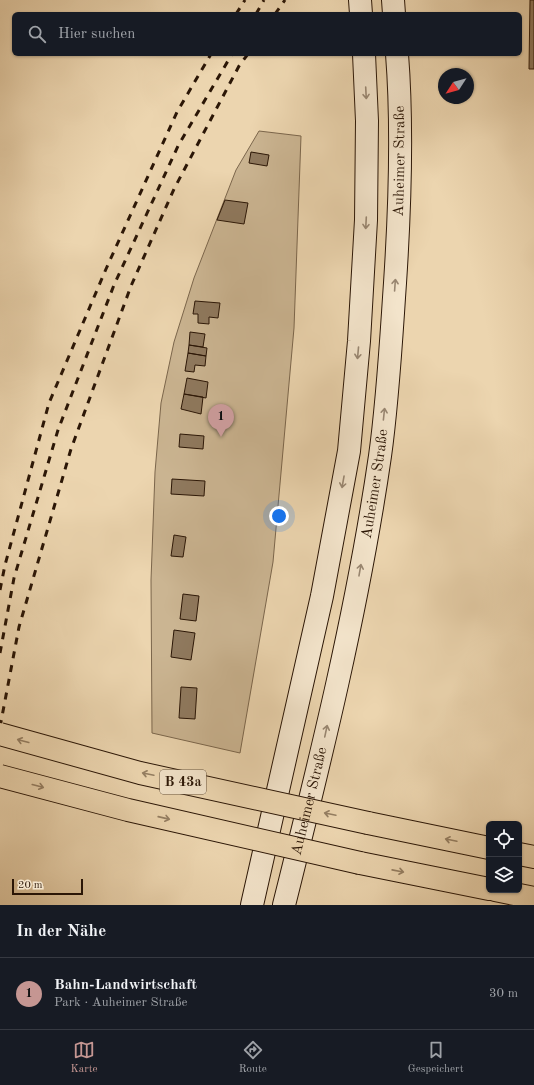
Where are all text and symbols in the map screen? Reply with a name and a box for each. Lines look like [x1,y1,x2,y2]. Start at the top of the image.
search box [12,12,522,56]
icon: search [26,23,48,45]
text: Hier suchen [58,27,135,42]
north arrow [438,68,474,104]
one-way arrow [362,86,369,99]
street label: Auheimer Straße [391,105,408,217]
one-way arrow [362,216,370,229]
one-way arrow [391,279,398,292]
one-way arrow [354,346,361,359]
pin: 1 [208,404,234,437]
one-way arrow [380,408,388,421]
street label: Auheimer Straße [359,428,391,540]
one-way arrow [339,475,347,488]
your location [269,506,289,526]
one-way arrow [356,564,364,577]
one-way arrow [323,725,331,738]
one-way arrow [16,737,29,744]
street label: Auheimer Straße [289,745,330,857]
one-way arrow [142,770,155,778]
road number: B 43a [160,770,206,794]
one-way arrow [31,783,44,790]
one-way arrow [324,810,337,818]
one-way arrow [157,815,170,822]
map controls [486,821,522,893]
button: locate [486,821,522,857]
one-way arrow [445,835,458,843]
button: layers [486,857,522,893]
one-way arrow [391,867,404,875]
scale bar [12,877,83,896]
text: 20 m [18,880,43,891]
text: In der Nähe [16,923,106,940]
text: Bahn-Landwirtschaft [54,978,197,993]
text: 1 [25,987,33,1000]
text: 30 m [489,987,518,1000]
text: Park · Auheimer Straße [54,996,188,1009]
tab: Karte [71,1039,98,1077]
tab: Route [239,1039,267,1077]
tab: Gespeichert [408,1039,463,1077]

